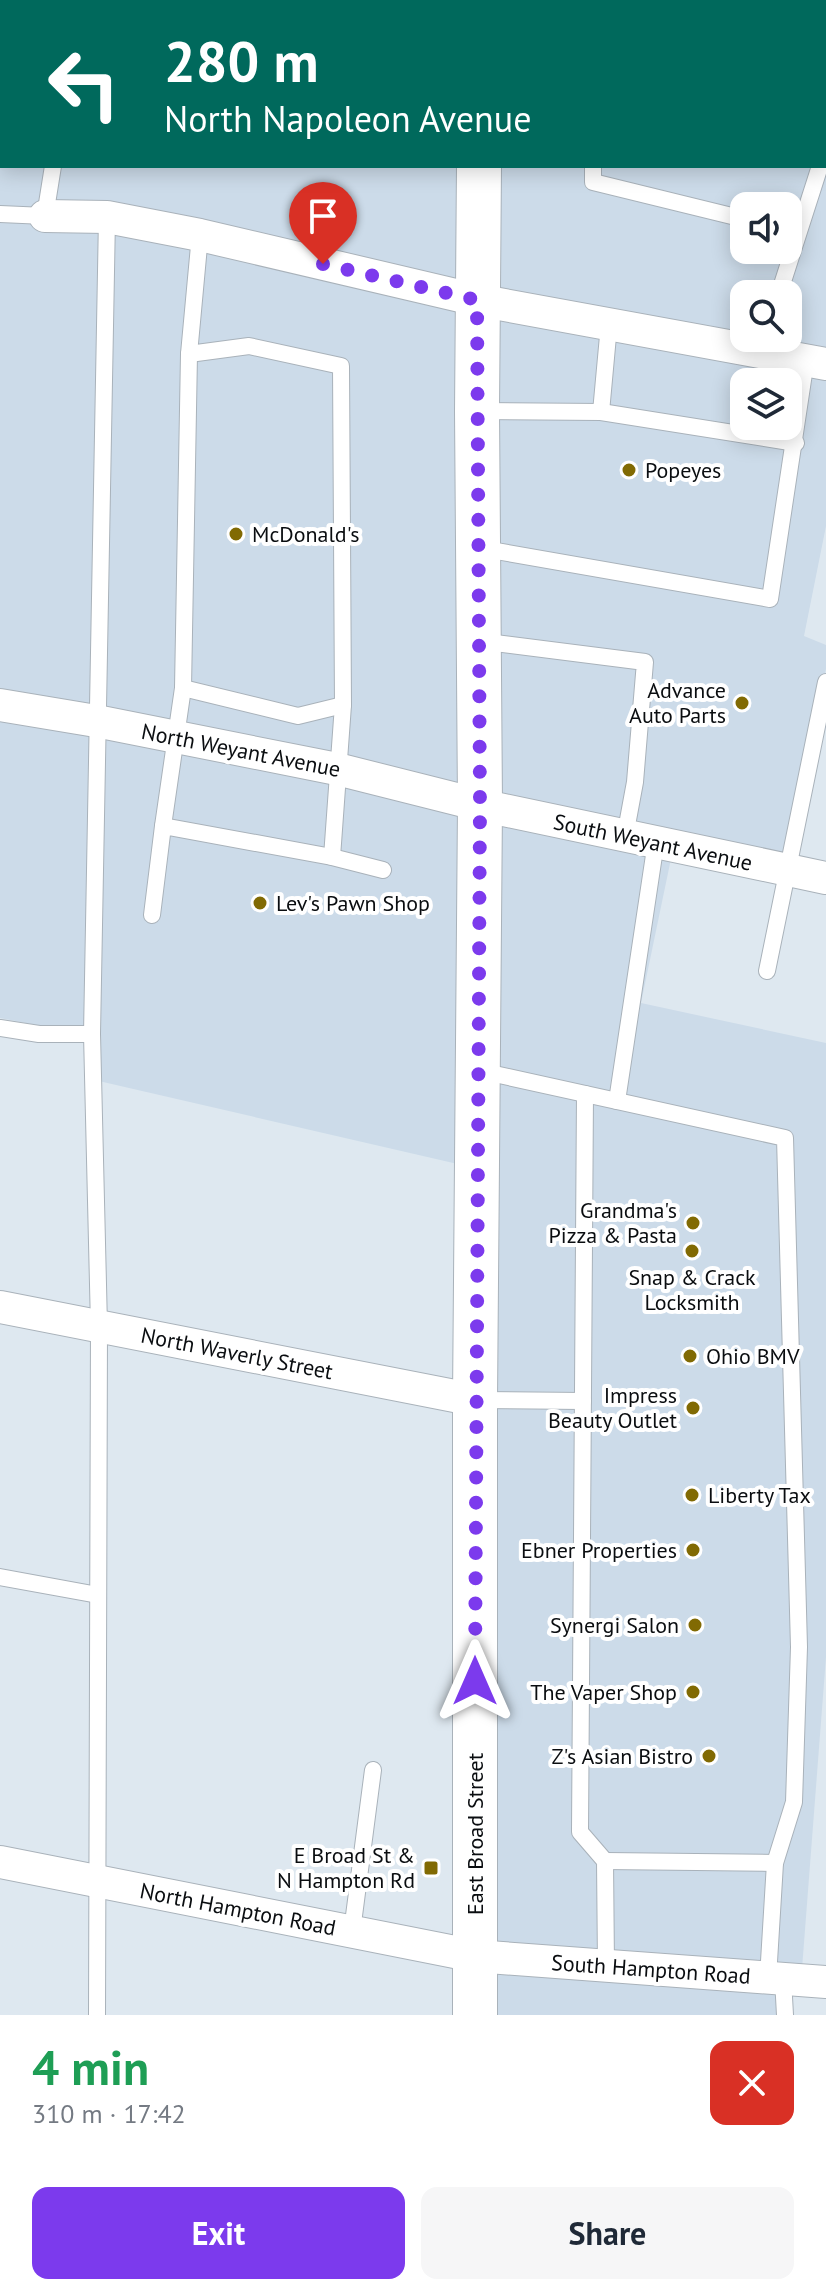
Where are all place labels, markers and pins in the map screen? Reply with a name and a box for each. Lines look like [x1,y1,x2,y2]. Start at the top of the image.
pin [289,182,357,264]
place label: Popeyes [645,456,721,484]
marker: Popeyes [620,461,638,479]
place label: McDonald's [252,520,359,548]
marker: McDonald's [227,525,245,543]
place label: Advance Auto Parts [629,676,726,729]
marker: Advance Auto Parts [733,694,751,712]
place label: Lev's Pawn Shop [276,889,430,917]
marker: Lev's Pawn Shop [251,894,269,912]
place label: Grandma's Pizza & Pasta [548,1196,677,1249]
marker: Grandma's Pizza & Pasta [684,1214,702,1232]
marker: Snap & Crack Locksmith [683,1242,701,1260]
place label: Snap & Crack Locksmith [628,1263,756,1316]
place label: Ohio BMV [706,1342,800,1370]
marker: Ohio BMV [681,1347,699,1365]
place label: Impress Beauty Outlet [548,1381,678,1434]
marker: Impress Beauty Outlet [684,1399,702,1417]
place label: Liberty Tax [708,1481,811,1509]
marker: Liberty Tax [683,1486,701,1504]
place label: Ebner Properties [521,1536,677,1564]
marker: Ebner Properties [684,1541,702,1559]
place label: Synergi Salon [550,1611,679,1639]
marker: Synergi Salon [686,1616,704,1634]
place label: The Vaper Shop [530,1678,677,1706]
marker: The Vaper Shop [684,1683,702,1701]
place label: Z's Asian Bistro [552,1742,693,1770]
marker: Z's Asian Bistro [700,1747,718,1765]
place label: E Broad St & N Hampton Rd [277,1841,415,1894]
marker: E Broad St & N Hampton Rd [422,1859,440,1877]

